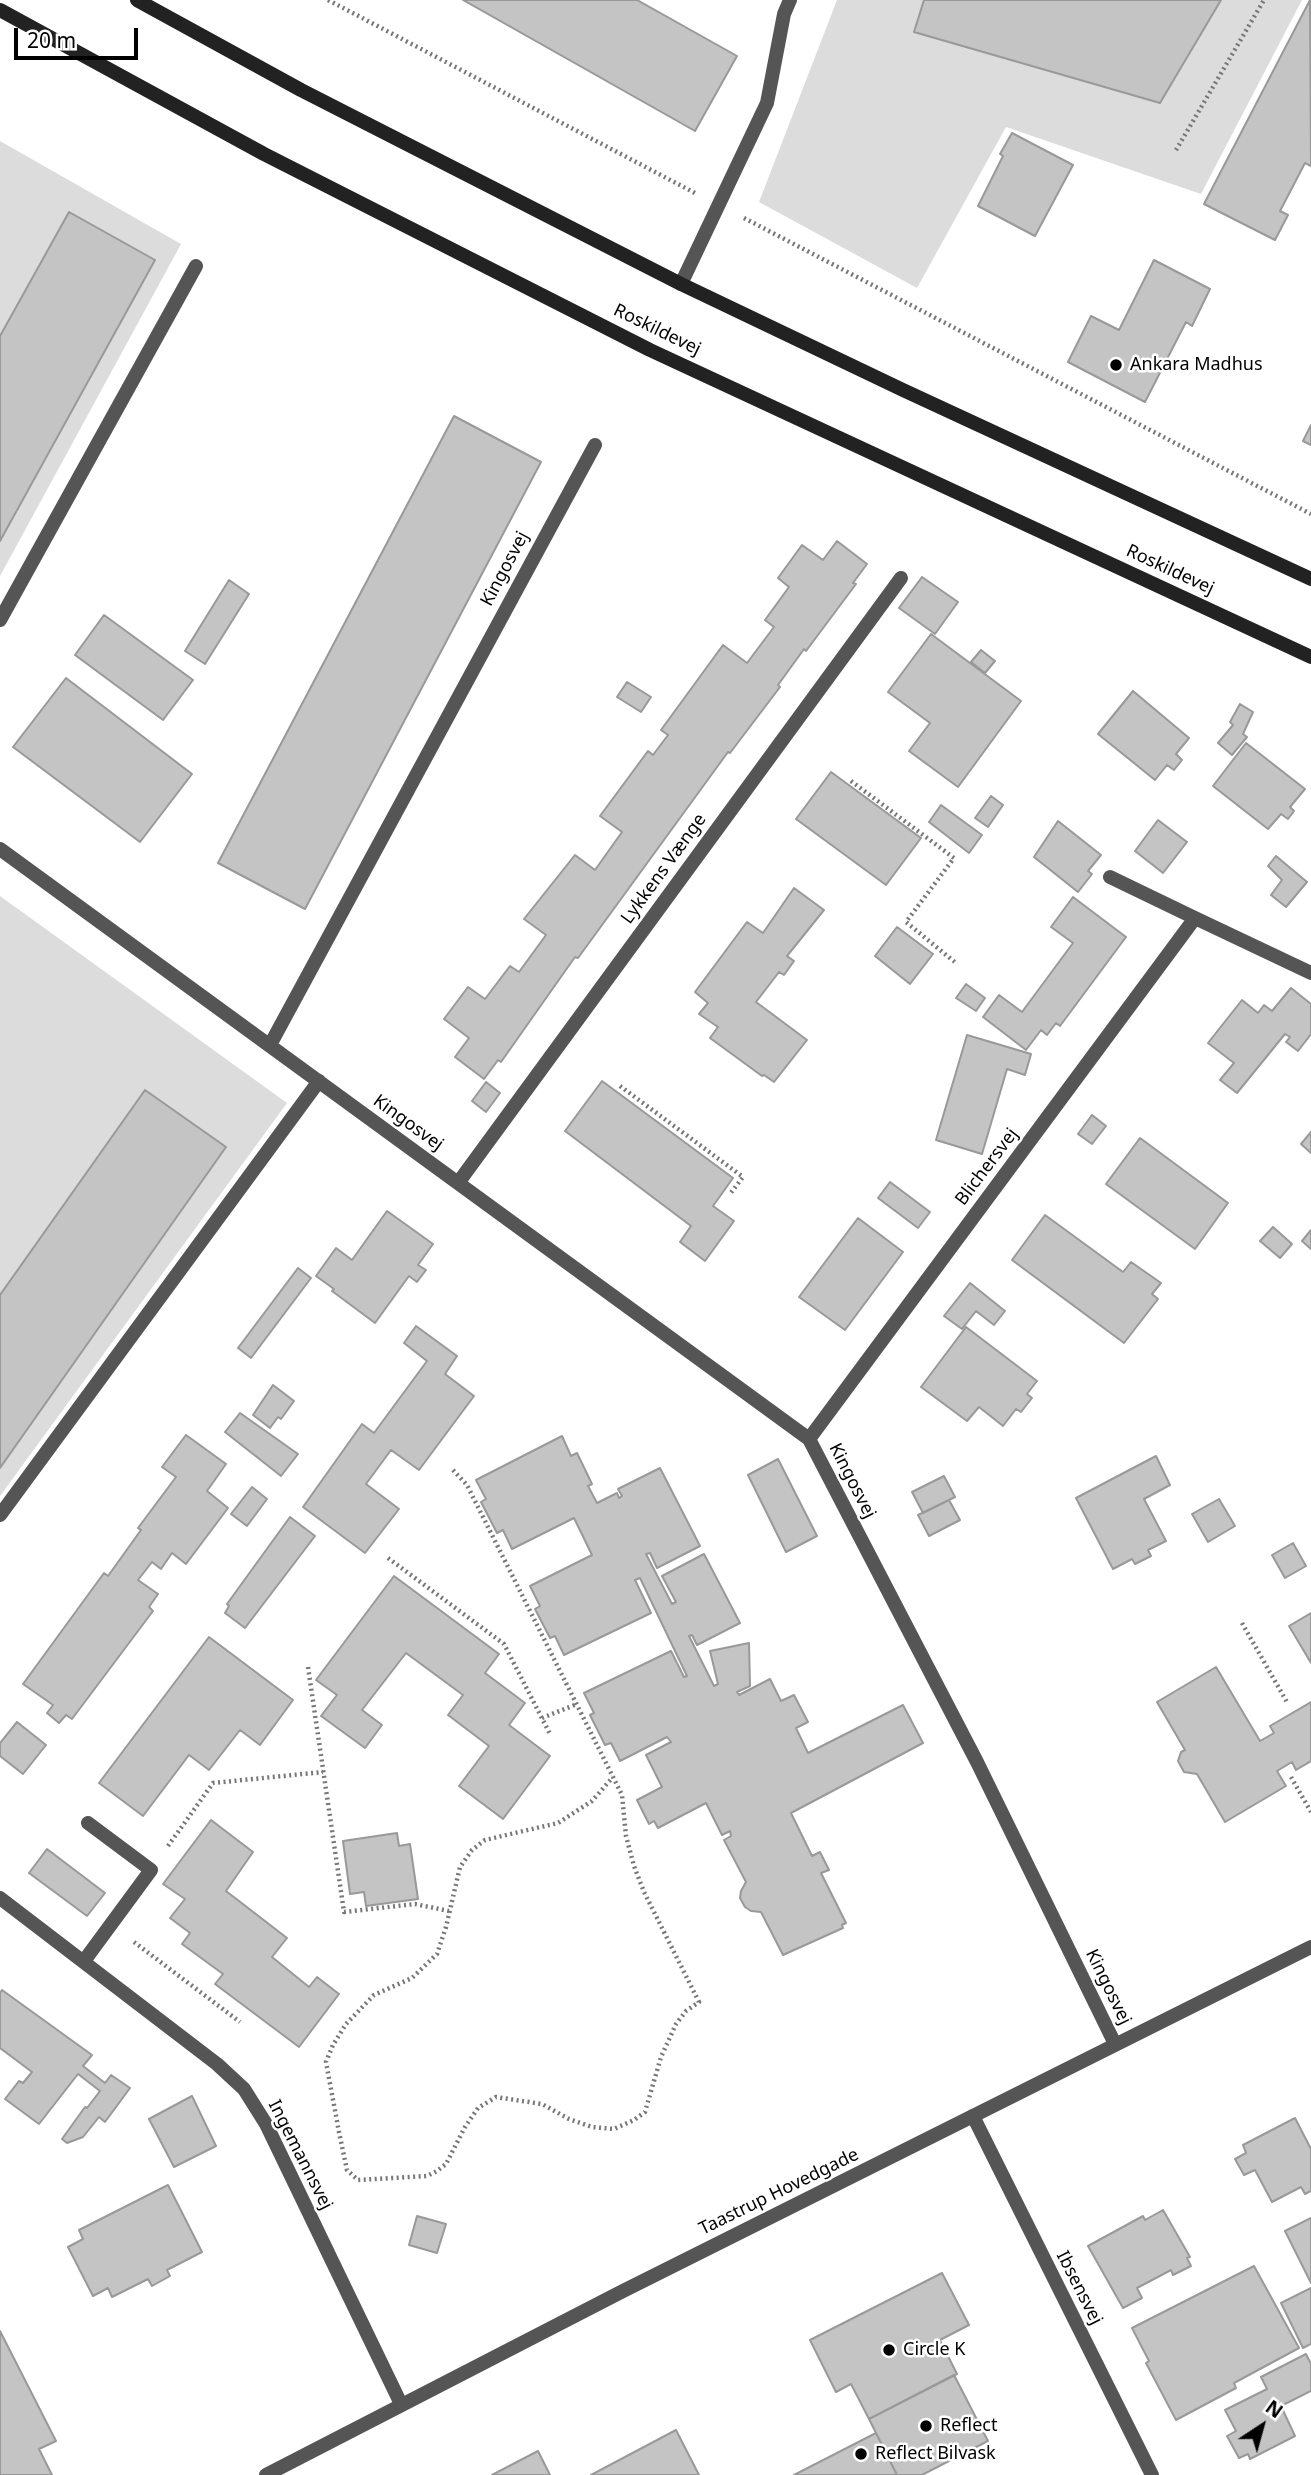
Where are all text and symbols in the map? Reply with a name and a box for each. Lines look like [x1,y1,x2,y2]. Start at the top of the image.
scale bar [18,14,142,58]
text: 20 m [27,26,76,54]
street label: Roskildevej [610,300,704,360]
place label: Ankara Madhus [1130,354,1263,376]
marker: Ankara Madhus [1108,357,1124,373]
street label: Kingosvej [476,528,534,610]
street label: Roskildevej [1123,540,1217,600]
street label: Lykkens Vænge [617,810,711,928]
street label: Kingosvej [369,1090,447,1156]
street label: Blichersvej [951,1124,1023,1210]
street label: Kingosvej [824,1440,880,1522]
street label: Kingosvej [1080,1946,1136,2028]
street label: Ingemannsvej [263,2097,337,2213]
street label: Taastrup Hovedgade [696,2144,862,2240]
street label: Ibsensvej [1051,2248,1107,2328]
place label: Circle K [903,2339,965,2361]
marker: Circle K [881,2342,897,2358]
north arrow [1227,2391,1297,2461]
text: N [1260,2394,1288,2424]
place label: Reflect [940,2415,997,2437]
marker: Reflect [918,2418,934,2434]
place label: Reflect Bilvask [875,2443,996,2465]
marker: Reflect Bilvask [853,2446,869,2462]

